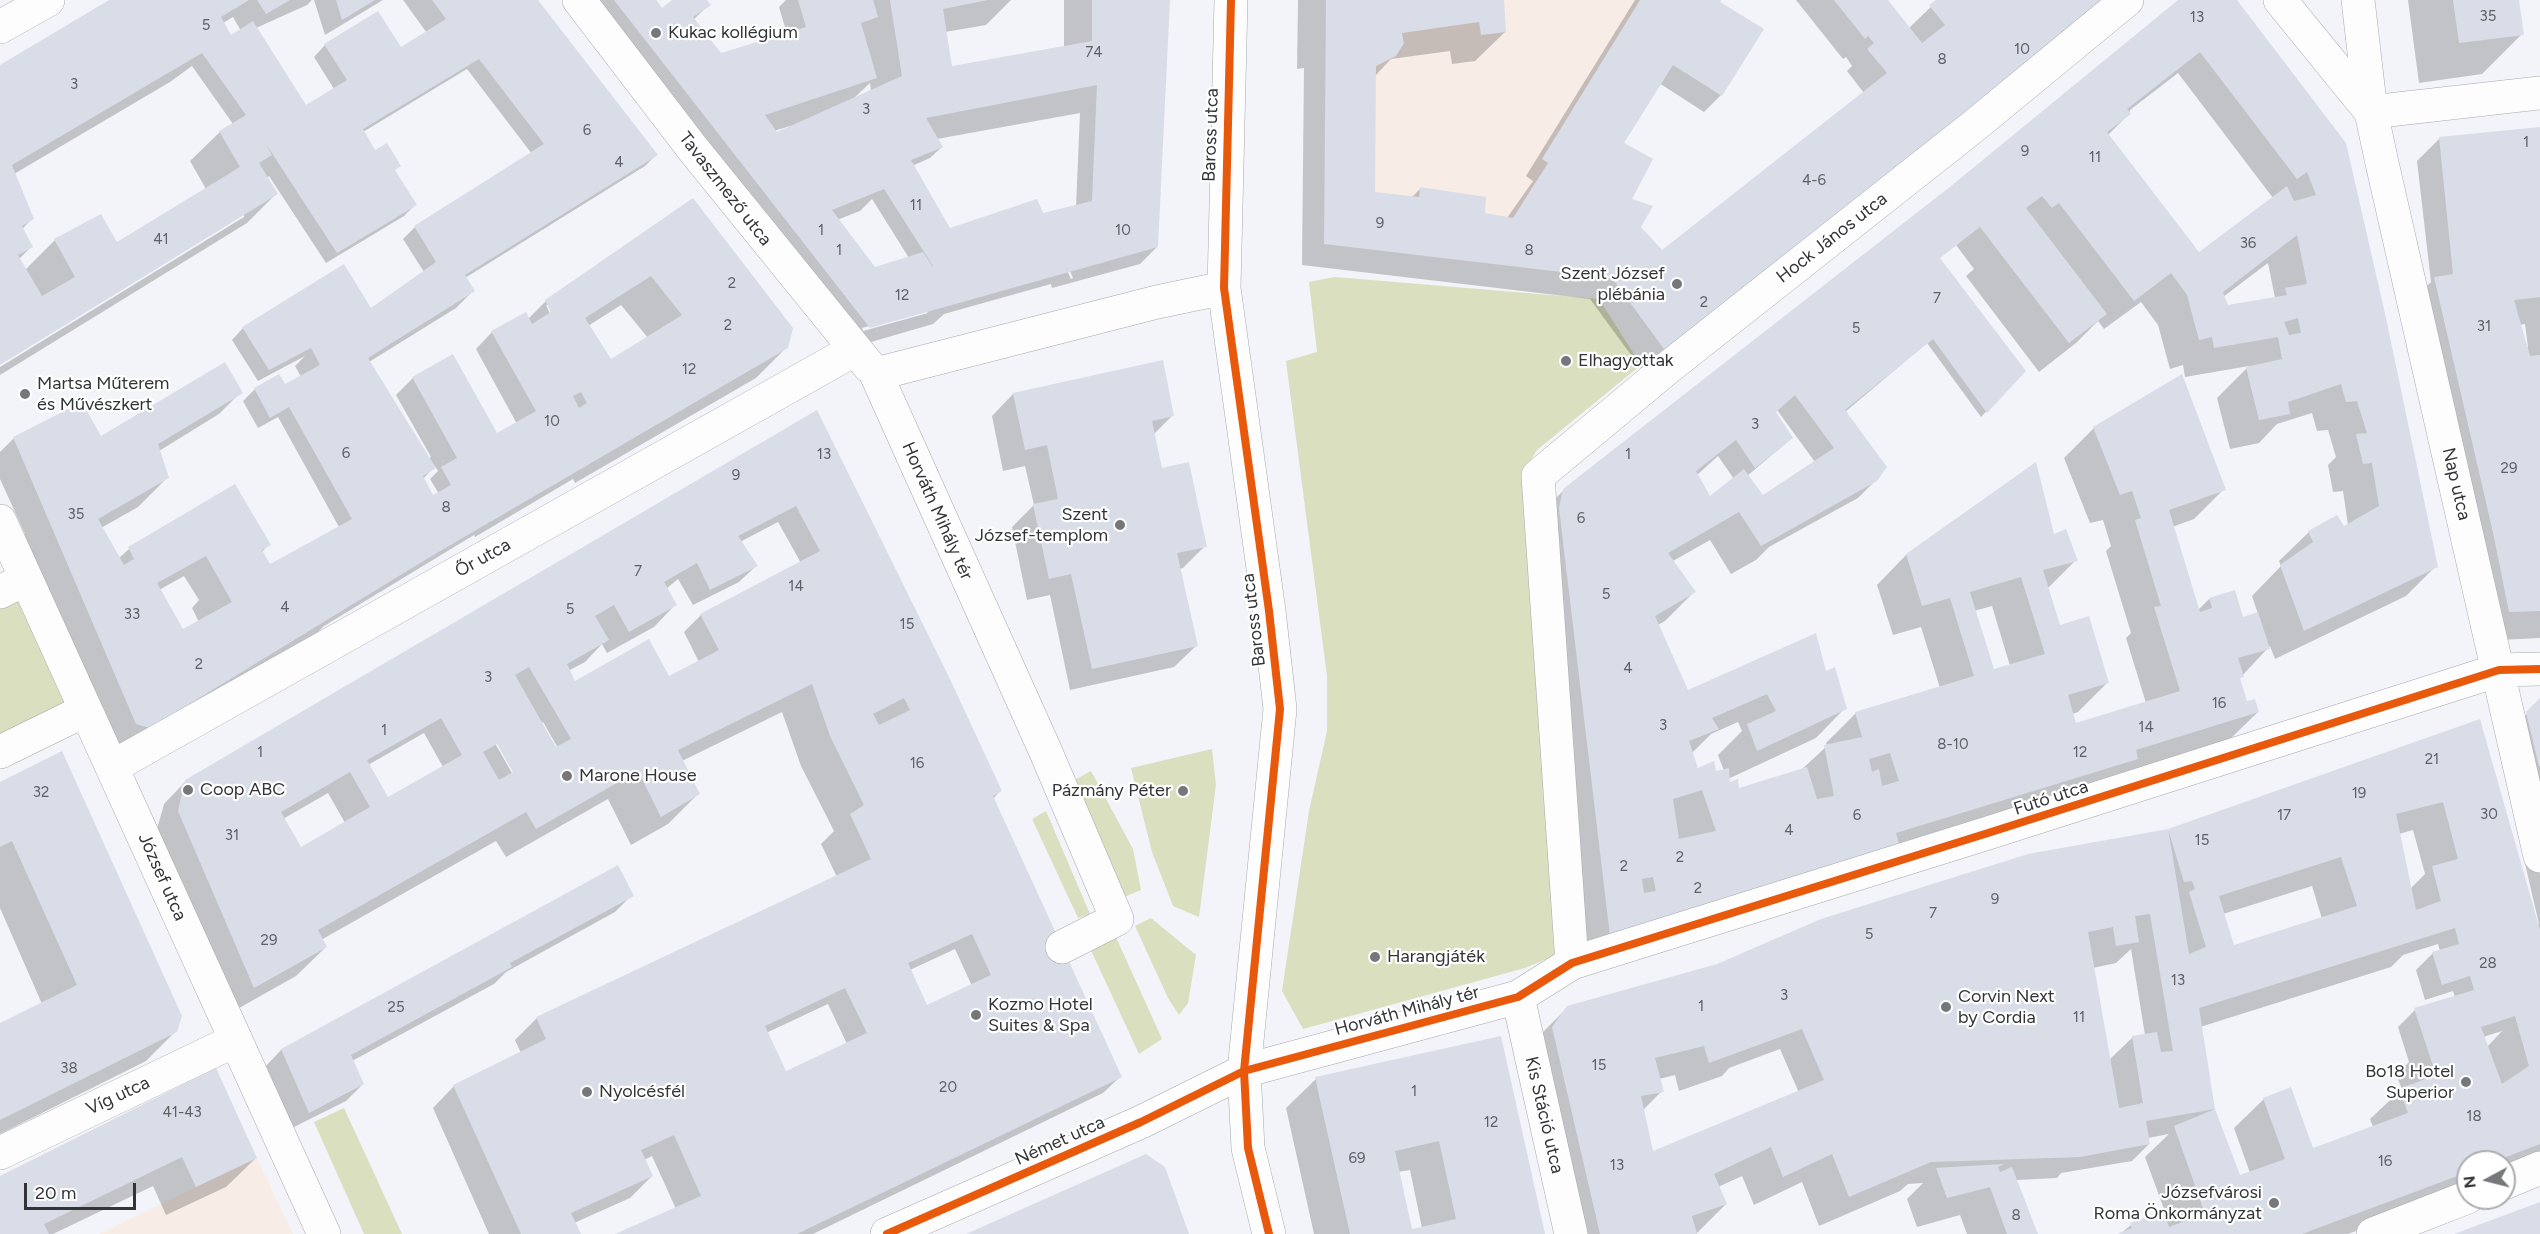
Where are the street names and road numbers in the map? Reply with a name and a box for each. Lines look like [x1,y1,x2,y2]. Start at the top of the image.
street label: Baross utca [1199,88,1223,182]
street label: Tavaszmező utca [674,128,776,250]
street label: Hock János utca [1772,188,1892,288]
street label: Horváth Mihály tér [897,439,977,583]
street label: Nap utca [2437,446,2475,522]
street label: Őr utca [451,534,515,582]
street label: Baross utca [1238,572,1270,668]
street label: Futó utca [2011,776,2091,820]
street label: József utca [133,830,191,924]
street label: Horváth Mihály tér [1332,981,1482,1041]
street label: Kis Stáció utca [1520,1054,1568,1176]
street label: Víg utca [83,1072,153,1120]
street label: Német utca [1012,1112,1108,1170]

